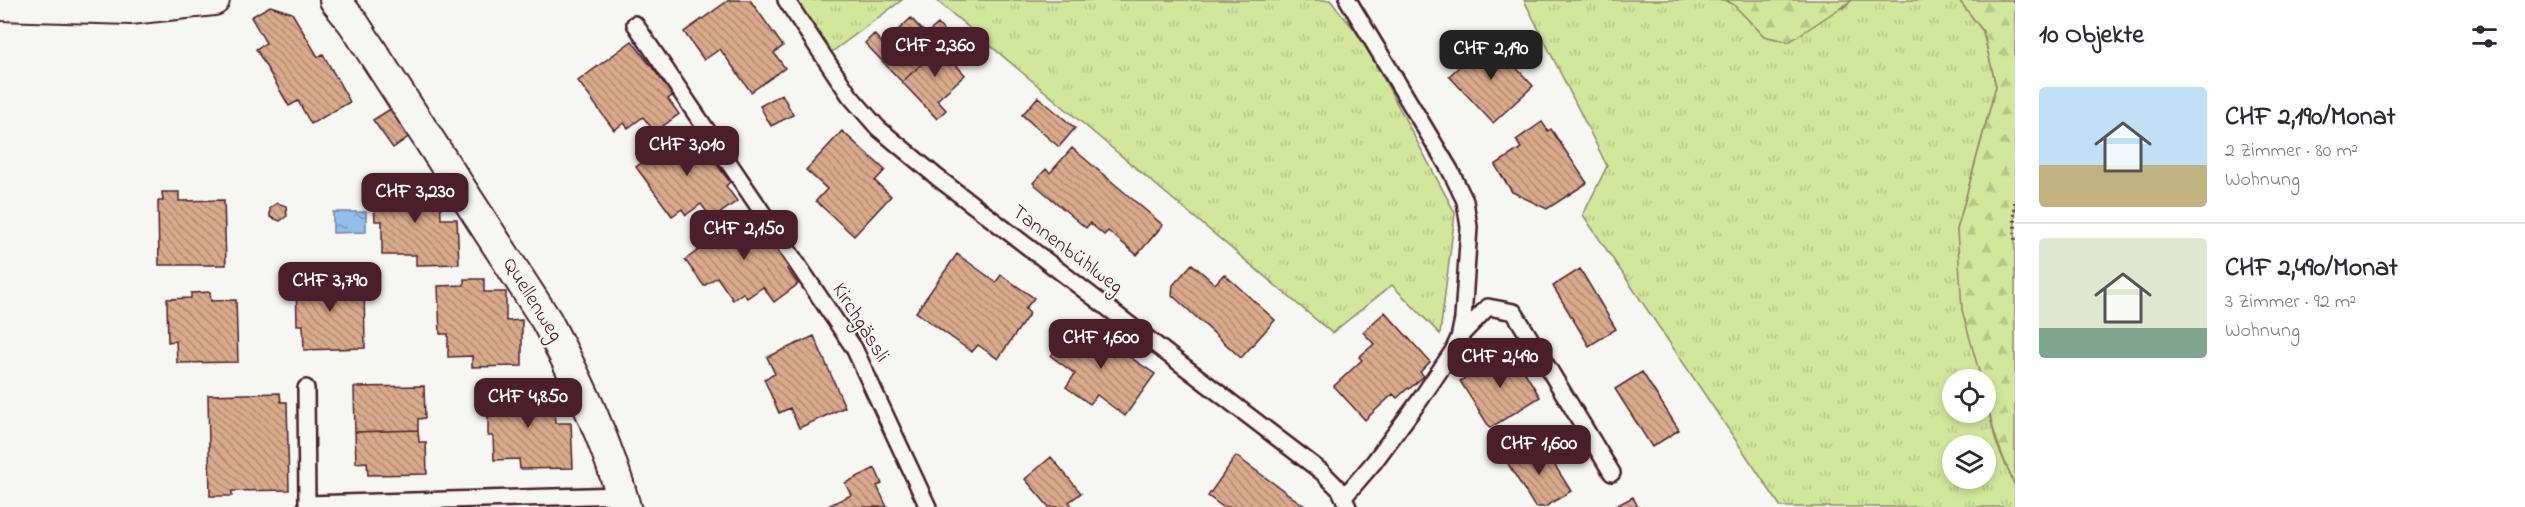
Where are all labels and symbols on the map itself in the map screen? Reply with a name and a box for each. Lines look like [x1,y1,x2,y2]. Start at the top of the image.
pin: CHF 2,360 [866,27,1004,78]
pin: CHF 2,190 [1422,30,1560,81]
pin: CHF 3,010 [618,126,756,177]
pin: CHF 3,230 [346,173,484,224]
street label: Tannenbühlweg [1004,198,1129,304]
pin: CHF 2,150 [675,210,813,261]
street label: Quellenweg [493,252,570,349]
pin: CHF 3,790 [261,262,399,313]
street label: Kirchgässli [822,278,896,370]
pin: CHF 1,600 [1032,319,1170,370]
pin: CHF 2,490 [1431,338,1569,389]
pin: CHF 4,850 [459,378,597,429]
pin: CHF 1,600 [1470,425,1608,476]

